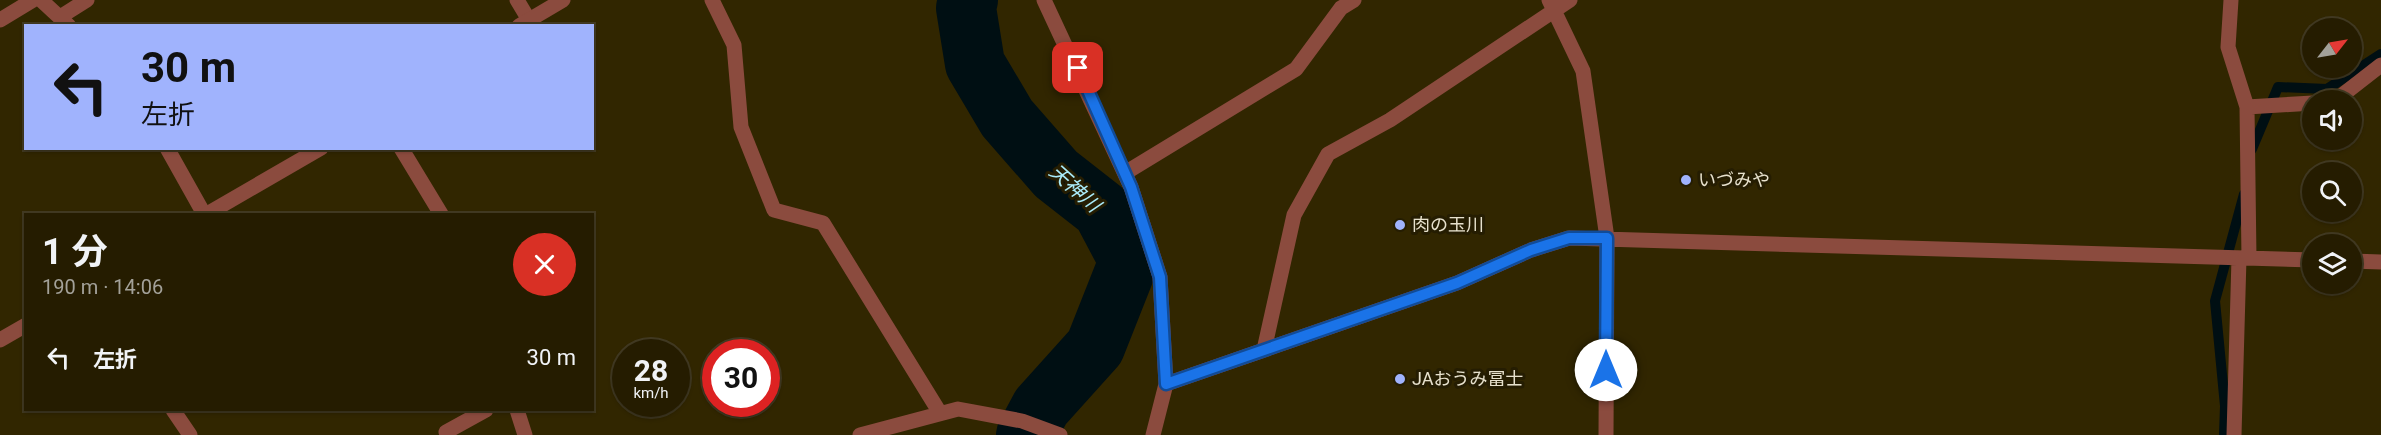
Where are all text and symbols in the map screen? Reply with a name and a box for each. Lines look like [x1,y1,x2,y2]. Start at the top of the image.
north arrow [2302,18,2362,78]
map controls [2302,18,2362,294]
pin [1052,42,1103,93]
text: 30 m [141,43,236,92]
icon: left [42,48,120,126]
icon: arrive [1061,51,1094,84]
button: sound [2302,90,2362,150]
text: 左折 [141,99,195,131]
water label: 天神川 [1045,159,1107,218]
button: search [2302,162,2362,222]
place label: いづみや [1698,169,1770,190]
marker: いづみや [1679,173,1693,187]
place label: 肉の玉川 [1412,214,1484,235]
marker: 肉の玉川 [1393,218,1407,232]
text: 1 分 [42,231,108,273]
button: close [513,233,576,296]
button: layers [2302,234,2362,294]
text: 190 m · 14:06 [42,275,163,299]
position arrow [1574,338,1638,402]
speed limit sign: 30 [702,339,780,417]
icon: left [42,341,75,374]
text: 30 m [527,345,576,370]
text: 左折 [93,347,137,372]
text: 28 [634,353,668,388]
place label: JAおうみ冨士 [1412,368,1523,389]
marker: JAおうみ冨士 [1393,372,1407,386]
text: km/h [633,384,669,402]

